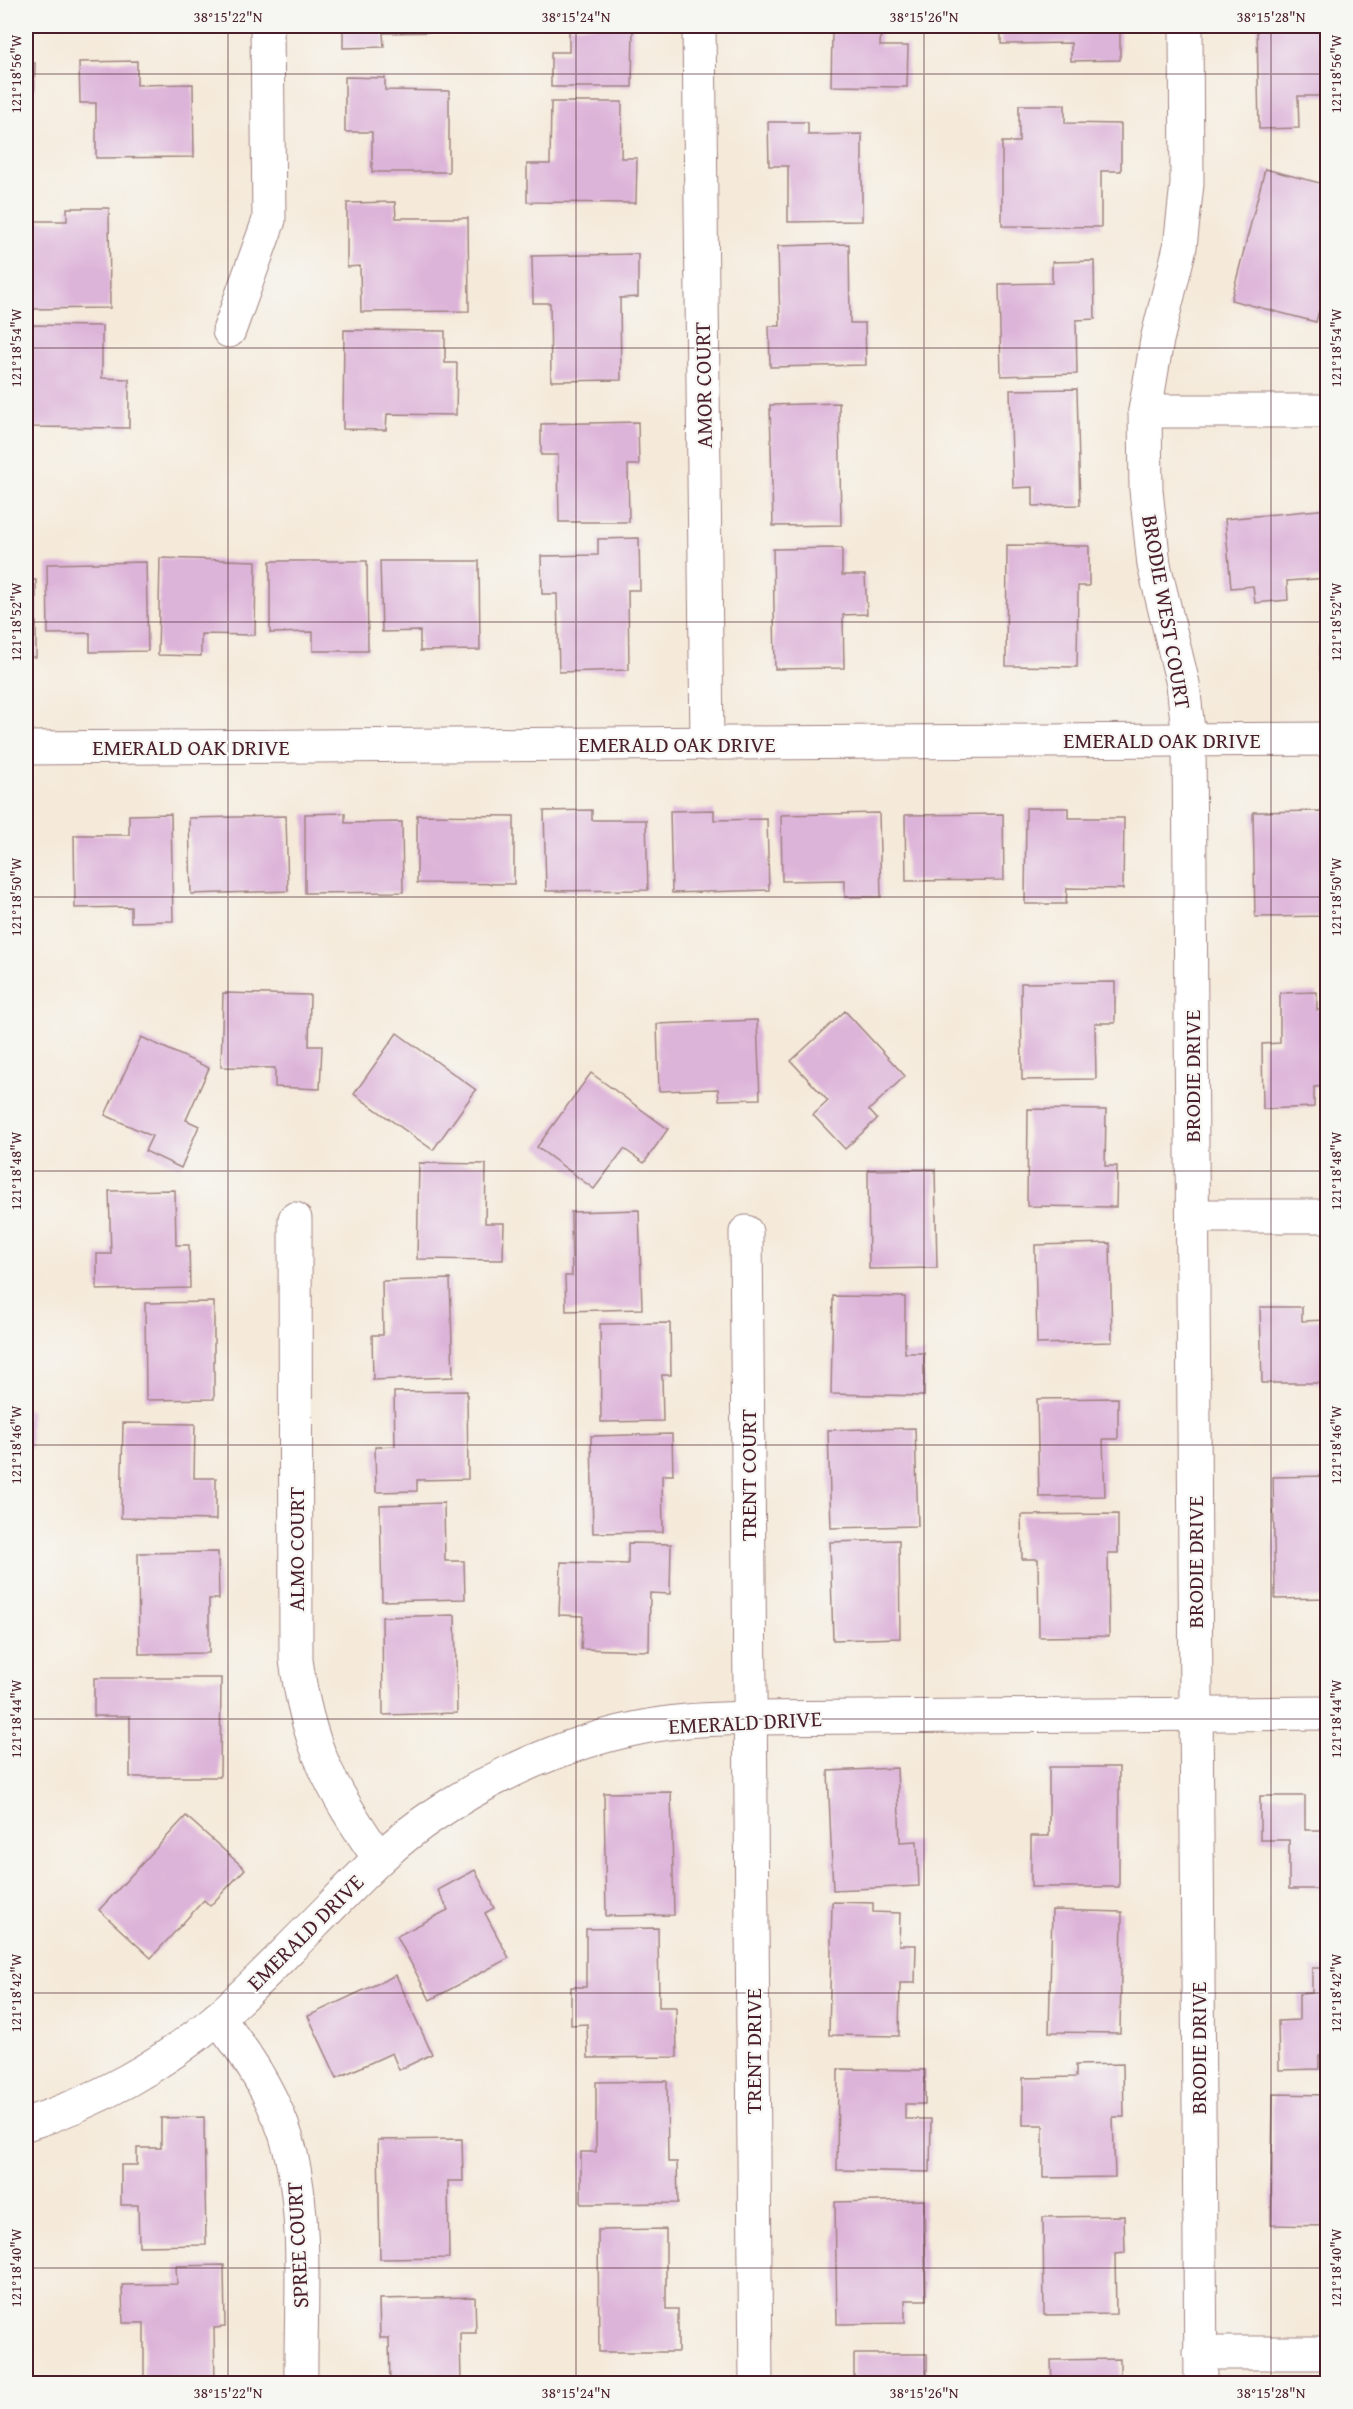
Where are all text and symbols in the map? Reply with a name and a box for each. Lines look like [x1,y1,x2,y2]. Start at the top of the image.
text: 38°15'22"N [194,6,263,27]
text: 38°15'24"N [542,6,611,27]
text: 38°15'26"N [890,6,959,27]
text: 38°15'28"N [1237,6,1306,27]
text: 121°18'56"W [5,34,26,114]
text: 121°18'56"W [1325,34,1346,114]
text: 121°18'54"W [5,308,26,388]
text: 121°18'54"W [1325,308,1346,388]
street label: AMOR COURT [686,321,720,449]
street label: BRODIE WEST COURT [1134,512,1200,712]
text: 121°18'52"W [5,582,26,662]
text: 121°18'52"W [1325,582,1346,662]
street label: EMERALD OAK DRIVE [1063,724,1261,756]
street label: EMERALD OAK DRIVE [578,728,776,760]
street label: EMERALD OAK DRIVE [92,731,290,763]
text: 121°18'50"W [5,857,26,937]
text: 121°18'50"W [1325,857,1346,937]
street label: BRODIE DRIVE [1176,1010,1208,1142]
text: 121°18'48"W [5,1131,26,1211]
text: 121°18'48"W [1325,1131,1346,1211]
text: 121°18'46"W [5,1405,26,1485]
text: 121°18'46"W [1325,1405,1346,1485]
street label: TRENT COURT [732,1409,764,1541]
street label: ALMO COURT [280,1487,312,1611]
street label: BRODIE DRIVE [1179,1496,1211,1628]
text: 121°18'44"W [5,1679,26,1759]
text: 121°18'44"W [1325,1679,1346,1759]
street label: EMERALD DRIVE [667,1702,823,1742]
street label: EMERALD DRIVE [239,1866,371,1998]
text: 121°18'42"W [5,1953,26,2033]
text: 121°18'42"W [1325,1953,1346,2033]
street label: BRODIE DRIVE [1182,1982,1214,2114]
street label: TRENT DRIVE [737,1988,769,2114]
street label: SPREE COURT [278,2181,316,2309]
text: 121°18'40"W [5,2228,26,2308]
text: 121°18'40"W [1325,2228,1346,2308]
text: 38°15'22"N [194,2382,263,2403]
text: 38°15'24"N [542,2382,611,2403]
text: 38°15'26"N [890,2382,959,2403]
text: 38°15'28"N [1237,2382,1306,2403]

